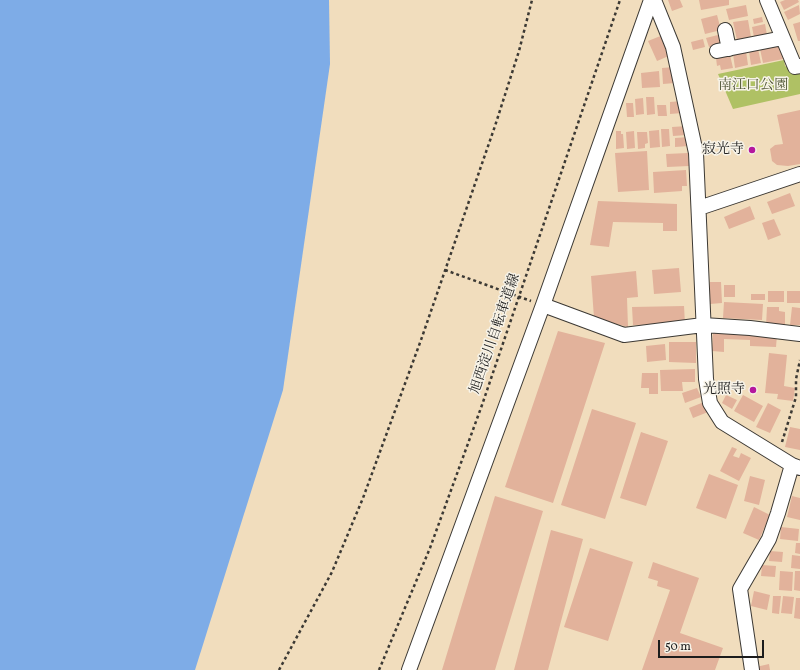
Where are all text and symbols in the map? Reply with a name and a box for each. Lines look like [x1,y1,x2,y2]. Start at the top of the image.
park label: 南江口公園 [718,78,788,94]
place label: 寂光寺 [702,142,744,158]
marker: 寂光寺 [747,145,757,155]
street label: 旭西淀川自転車道線 [468,272,524,396]
place label: 光照寺 [703,382,745,398]
marker: 光照寺 [748,385,758,395]
scale bar [660,632,766,658]
text: 50 m [665,639,691,655]

